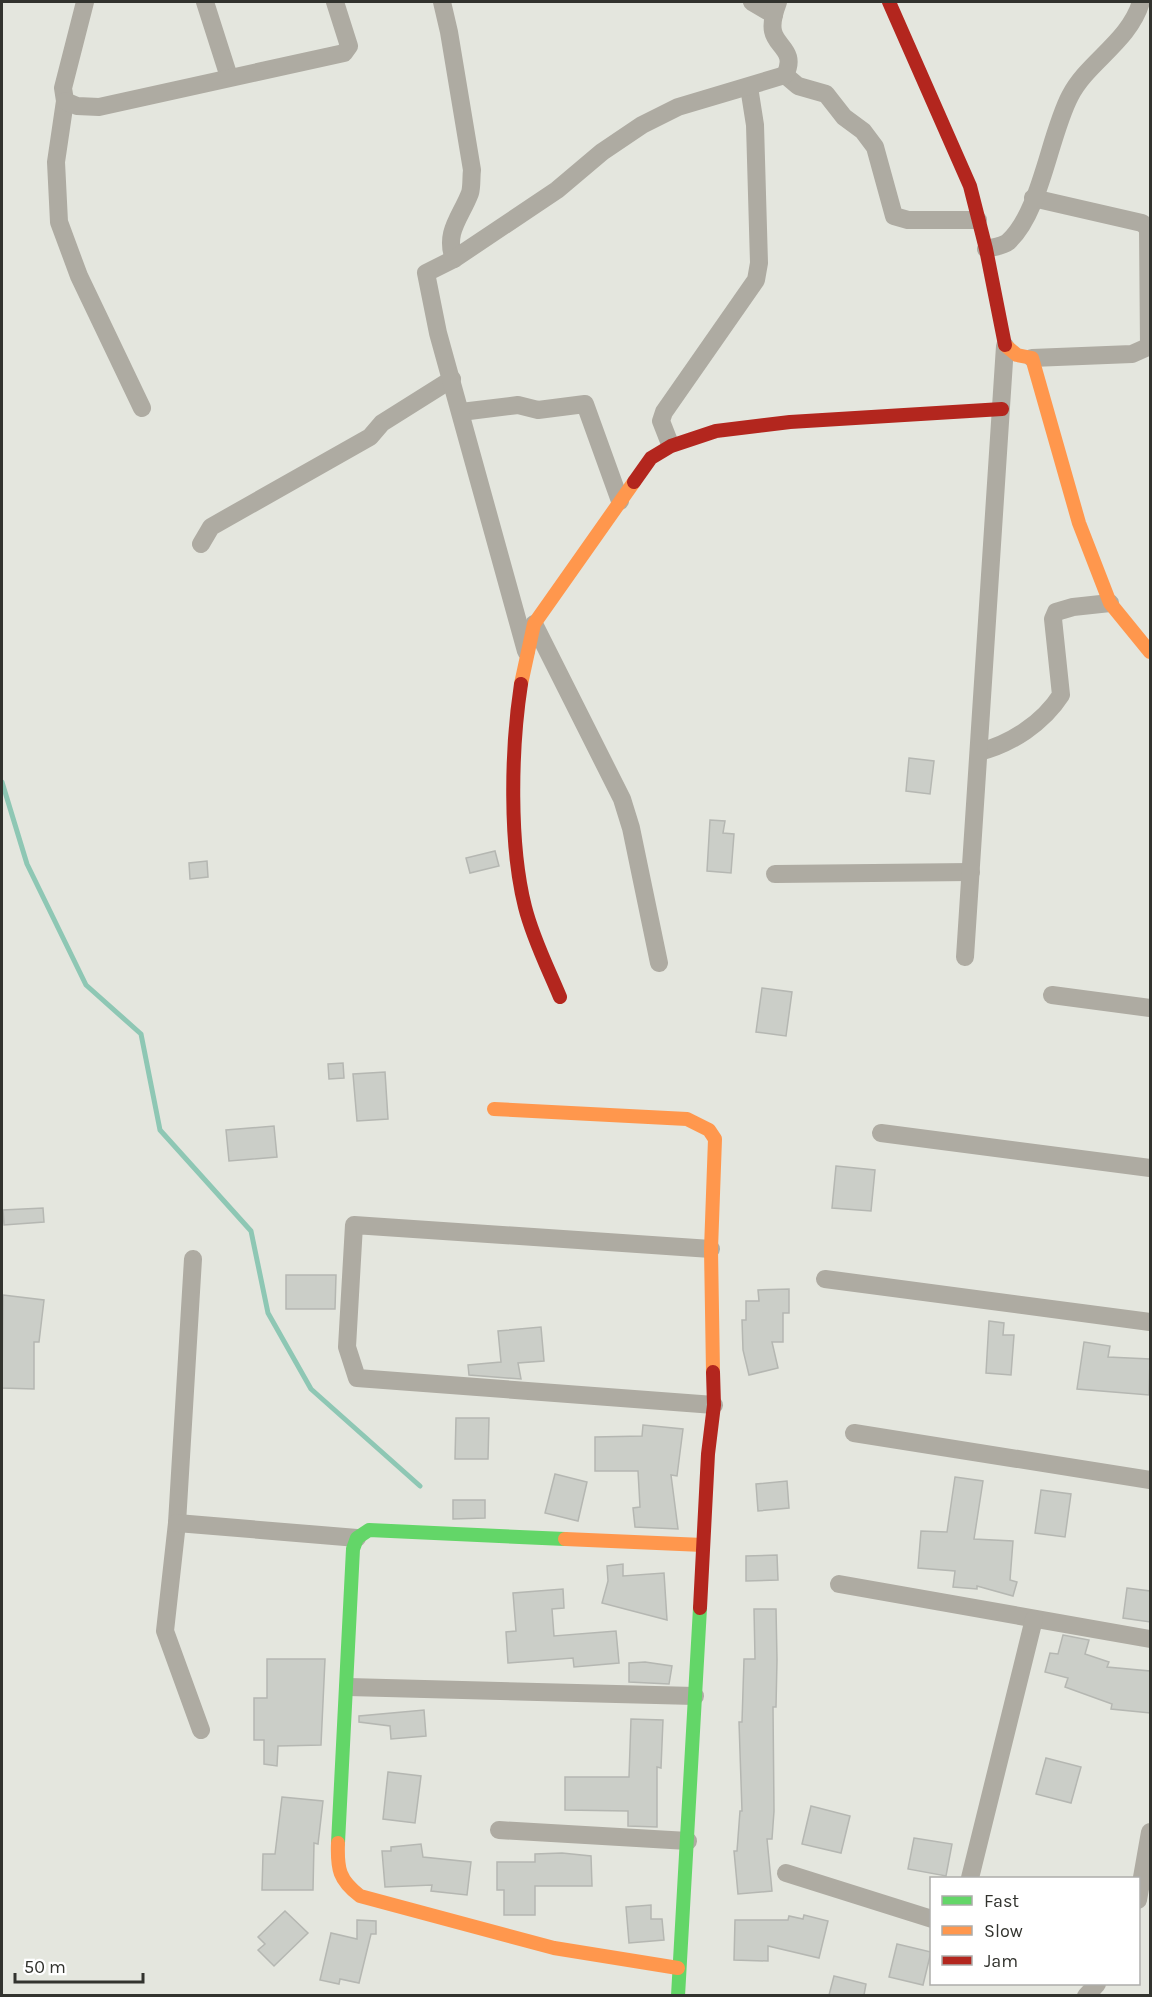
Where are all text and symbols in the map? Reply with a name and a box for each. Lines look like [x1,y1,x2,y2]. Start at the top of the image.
legend [930,1877,1140,1985]
text: Fast [984,1890,1019,1912]
text: Slow [984,1920,1023,1942]
scale bar [15,1946,142,1984]
text: Jam [984,1950,1018,1972]
text: 50 m [24,1956,66,1978]

